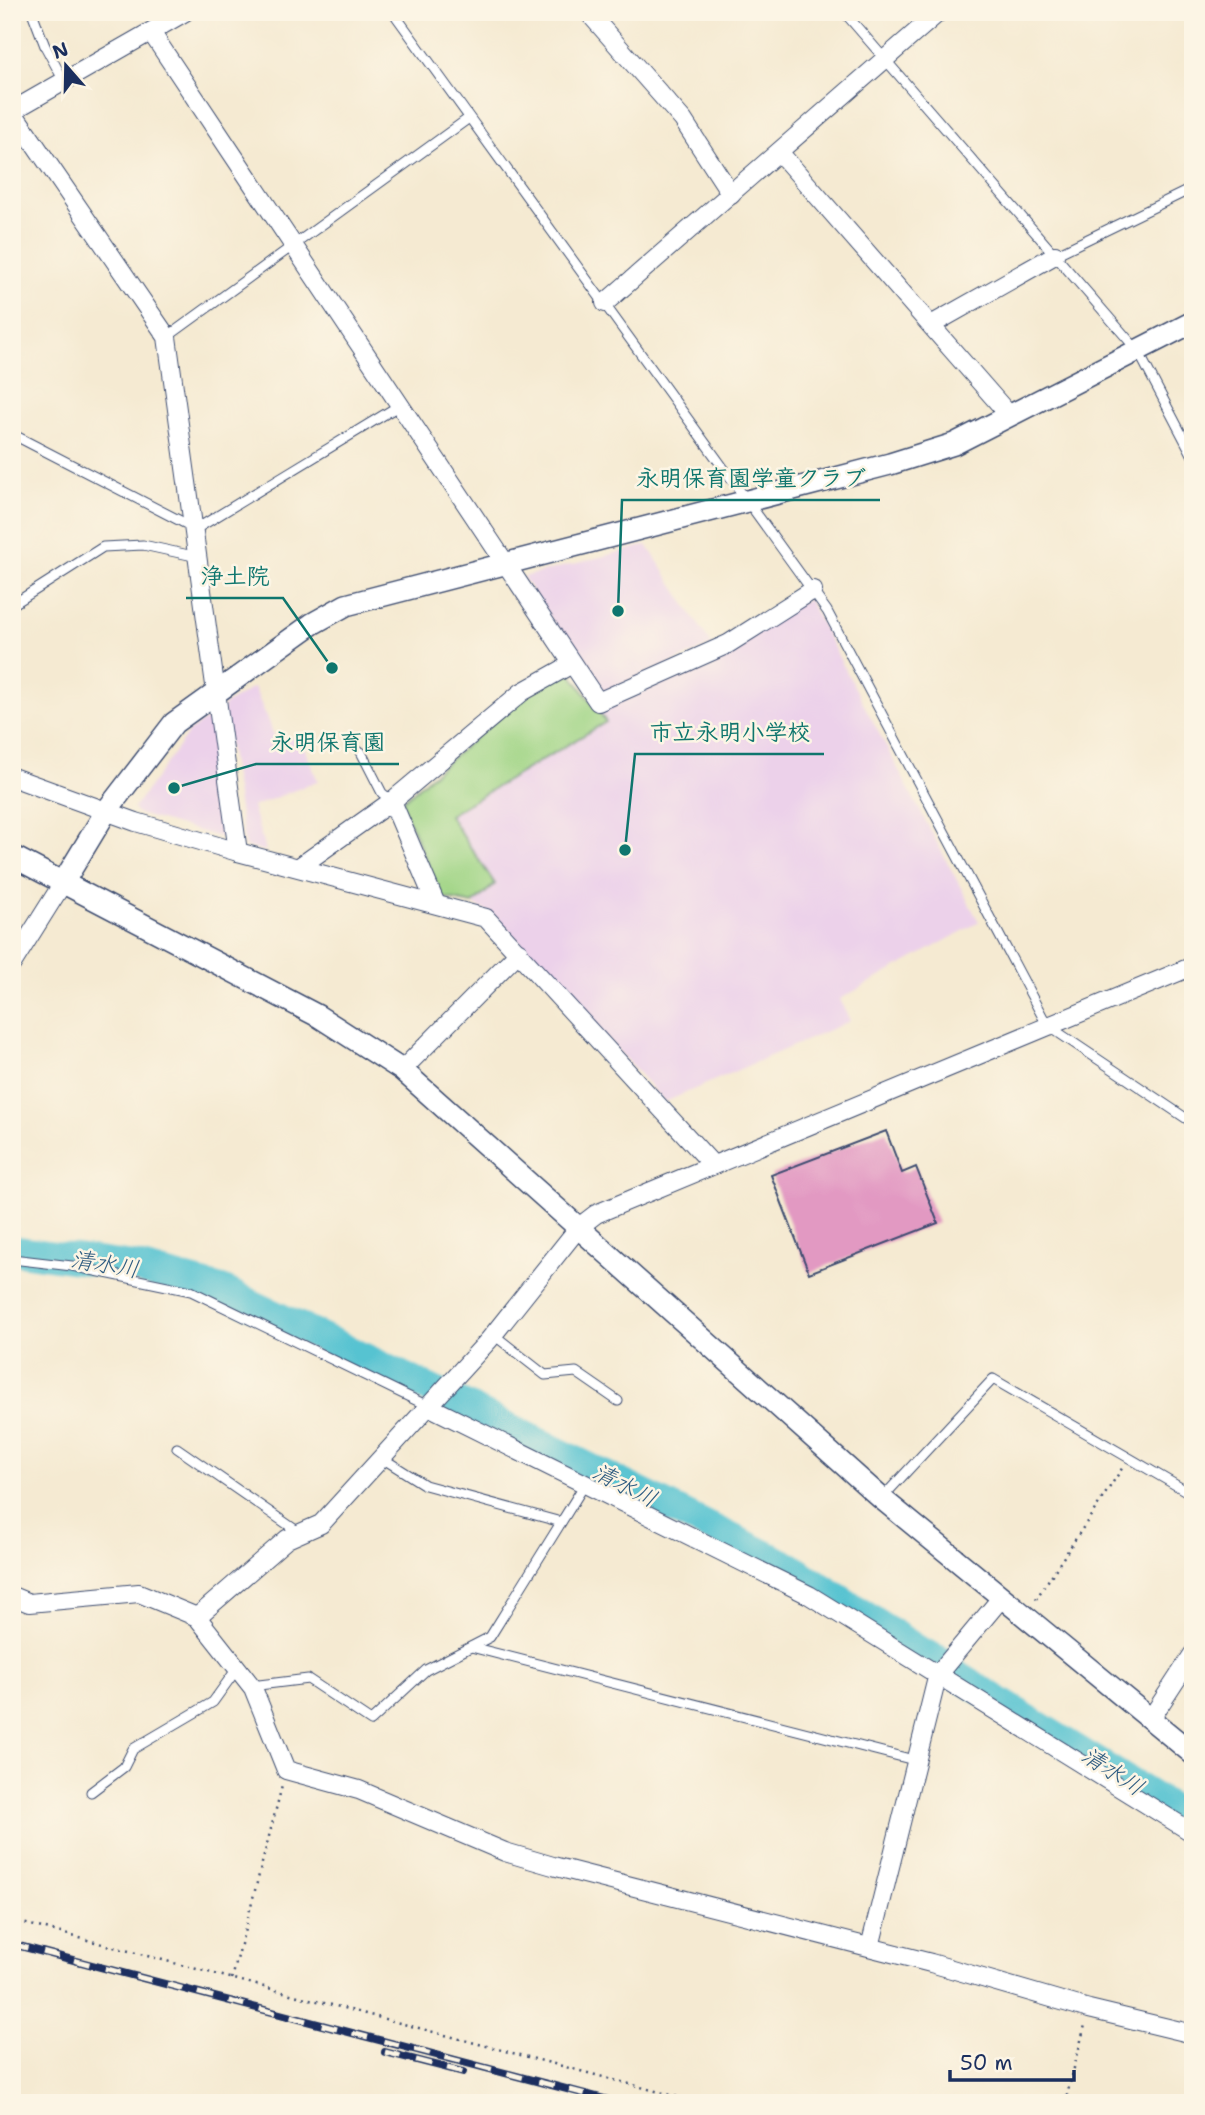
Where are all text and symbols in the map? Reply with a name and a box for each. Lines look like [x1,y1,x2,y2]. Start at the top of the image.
north arrow [32,32,102,102]
text: N [49,36,72,65]
callout: 永明保育園学童クラブ [622,456,880,500]
text: 永明保育園学童クラブ [636,463,866,493]
callout: 浄土院 [186,554,283,598]
text: 浄土院 [201,561,270,591]
callout: 市立永明小学校 [635,710,824,754]
text: 市立永明小学校 [650,717,811,747]
callout: 永明保育園 [256,720,399,764]
text: 永明保育園 [271,727,386,757]
water label: 清水川 [69,1244,141,1284]
water label: 清水川 [587,1456,663,1514]
water label: 清水川 [1076,1740,1150,1802]
scale bar [950,2038,1074,2082]
text: 50 m [960,2049,1013,2077]

